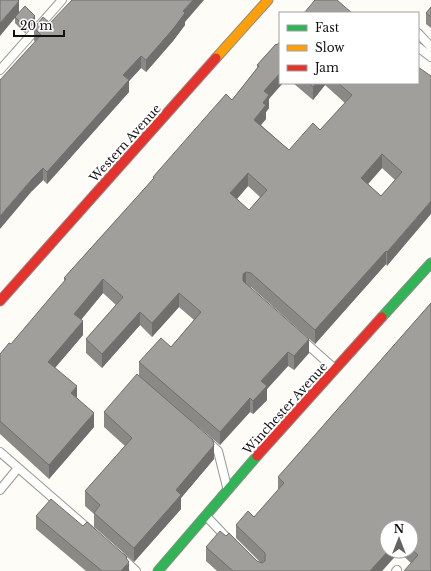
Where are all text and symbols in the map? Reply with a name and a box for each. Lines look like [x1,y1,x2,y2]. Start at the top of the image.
scale bar [14,12,64,38]
legend [279,12,419,84]
text: 20 m [20,18,52,33]
text: Fast [315,20,340,35]
text: Slow [315,40,345,55]
text: Jam [313,60,339,75]
street label: Western Avenue [85,101,164,186]
street label: Winchester Avenue [239,359,330,458]
north arrow [379,519,419,559]
text: N [394,522,405,536]

